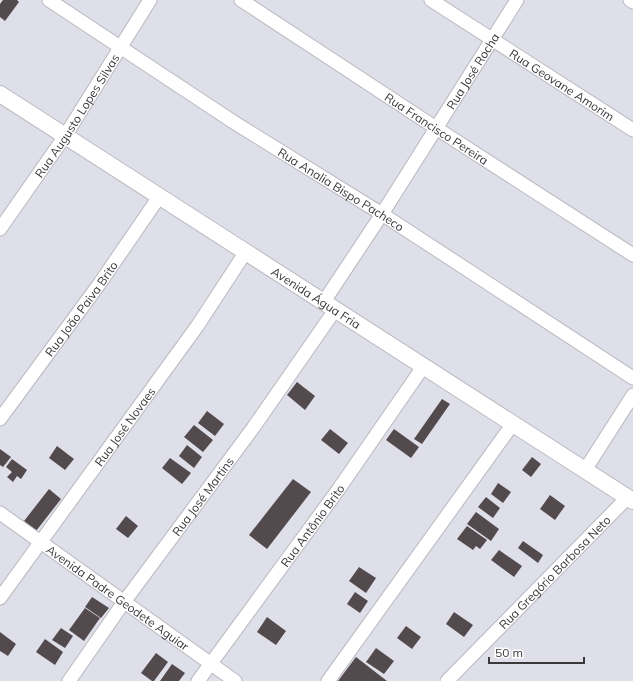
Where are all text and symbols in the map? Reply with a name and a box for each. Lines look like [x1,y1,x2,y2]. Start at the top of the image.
street label: Rua José Rocha [443,30,502,112]
street label: Rua Geovane Amorim [507,45,617,124]
street label: Rua Augusto Lopes Silvas [31,51,122,180]
street label: Rua Francisco Pereira [382,89,491,167]
street label: Rua Analia Bispo Pacheco [275,144,407,234]
street label: Rua João Paiva Brito [41,258,121,359]
street label: Avenida Água Fria [269,263,364,332]
street label: Rua José Novaes [91,384,158,469]
street label: Rua José Martins [168,454,237,539]
street label: Rua Antônio Brito [277,481,347,570]
street label: Rua Gregório Barbosa Neto [495,512,613,632]
street label: Avenida Padre Geodete Aguiar [44,541,193,654]
scale bar [489,639,584,665]
text: 50 m [495,645,523,660]

